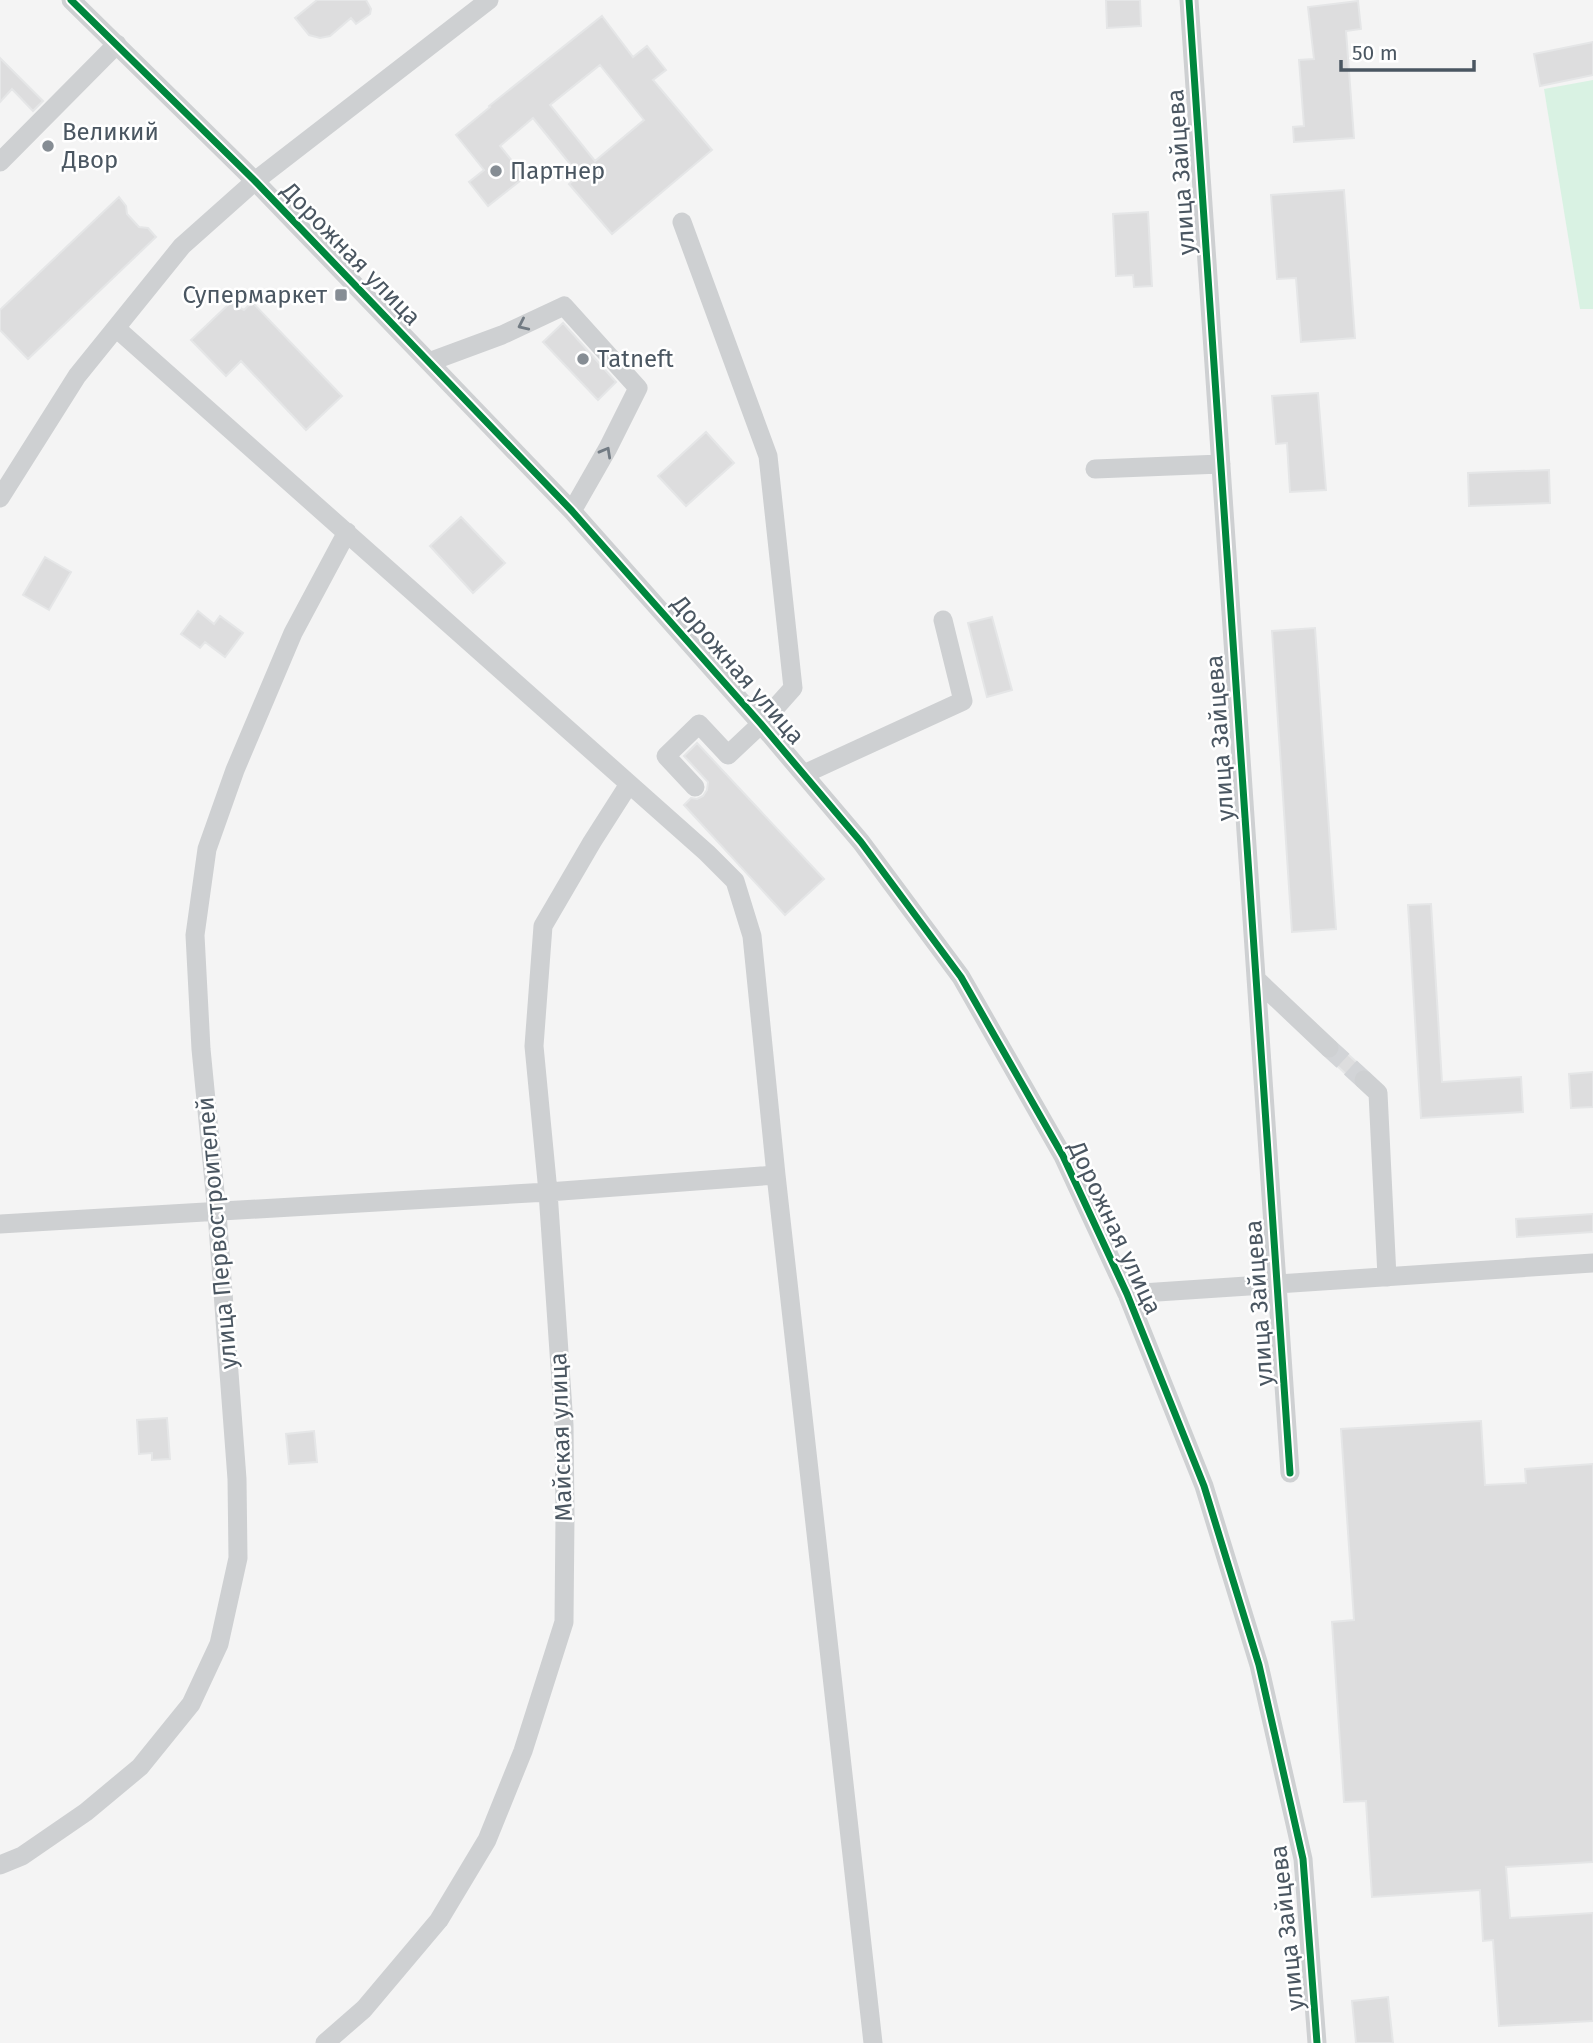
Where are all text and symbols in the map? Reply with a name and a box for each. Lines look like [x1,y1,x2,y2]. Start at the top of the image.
scale bar [1341,28,1474,72]
text: 50 m [1352,40,1398,66]
street label: улица Зайцева [1161,88,1201,256]
place label: Великий Двор [61,118,159,174]
marker: Великий Двор [40,138,56,154]
place label: Партнер [510,157,605,185]
marker: Партнер [488,163,504,179]
street label: Дорожная улица [275,176,426,331]
place label: Супермаркет [182,281,327,309]
marker: Супермаркет [333,287,349,303]
one-way arrow [518,317,530,331]
place label: Tatneft [597,345,674,373]
marker: Tatneft [575,351,591,367]
one-way arrow [598,447,611,459]
street label: Дорожная улица [665,589,810,750]
street label: улица Зайцева [1200,654,1240,822]
street label: улица Первостроителей [191,1096,243,1370]
street label: Дорожная улица [1062,1136,1167,1319]
street label: улица Зайцева [1239,1219,1279,1387]
street label: Майская улица [544,1352,578,1522]
street label: улица Зайцева [1264,1844,1310,2012]

